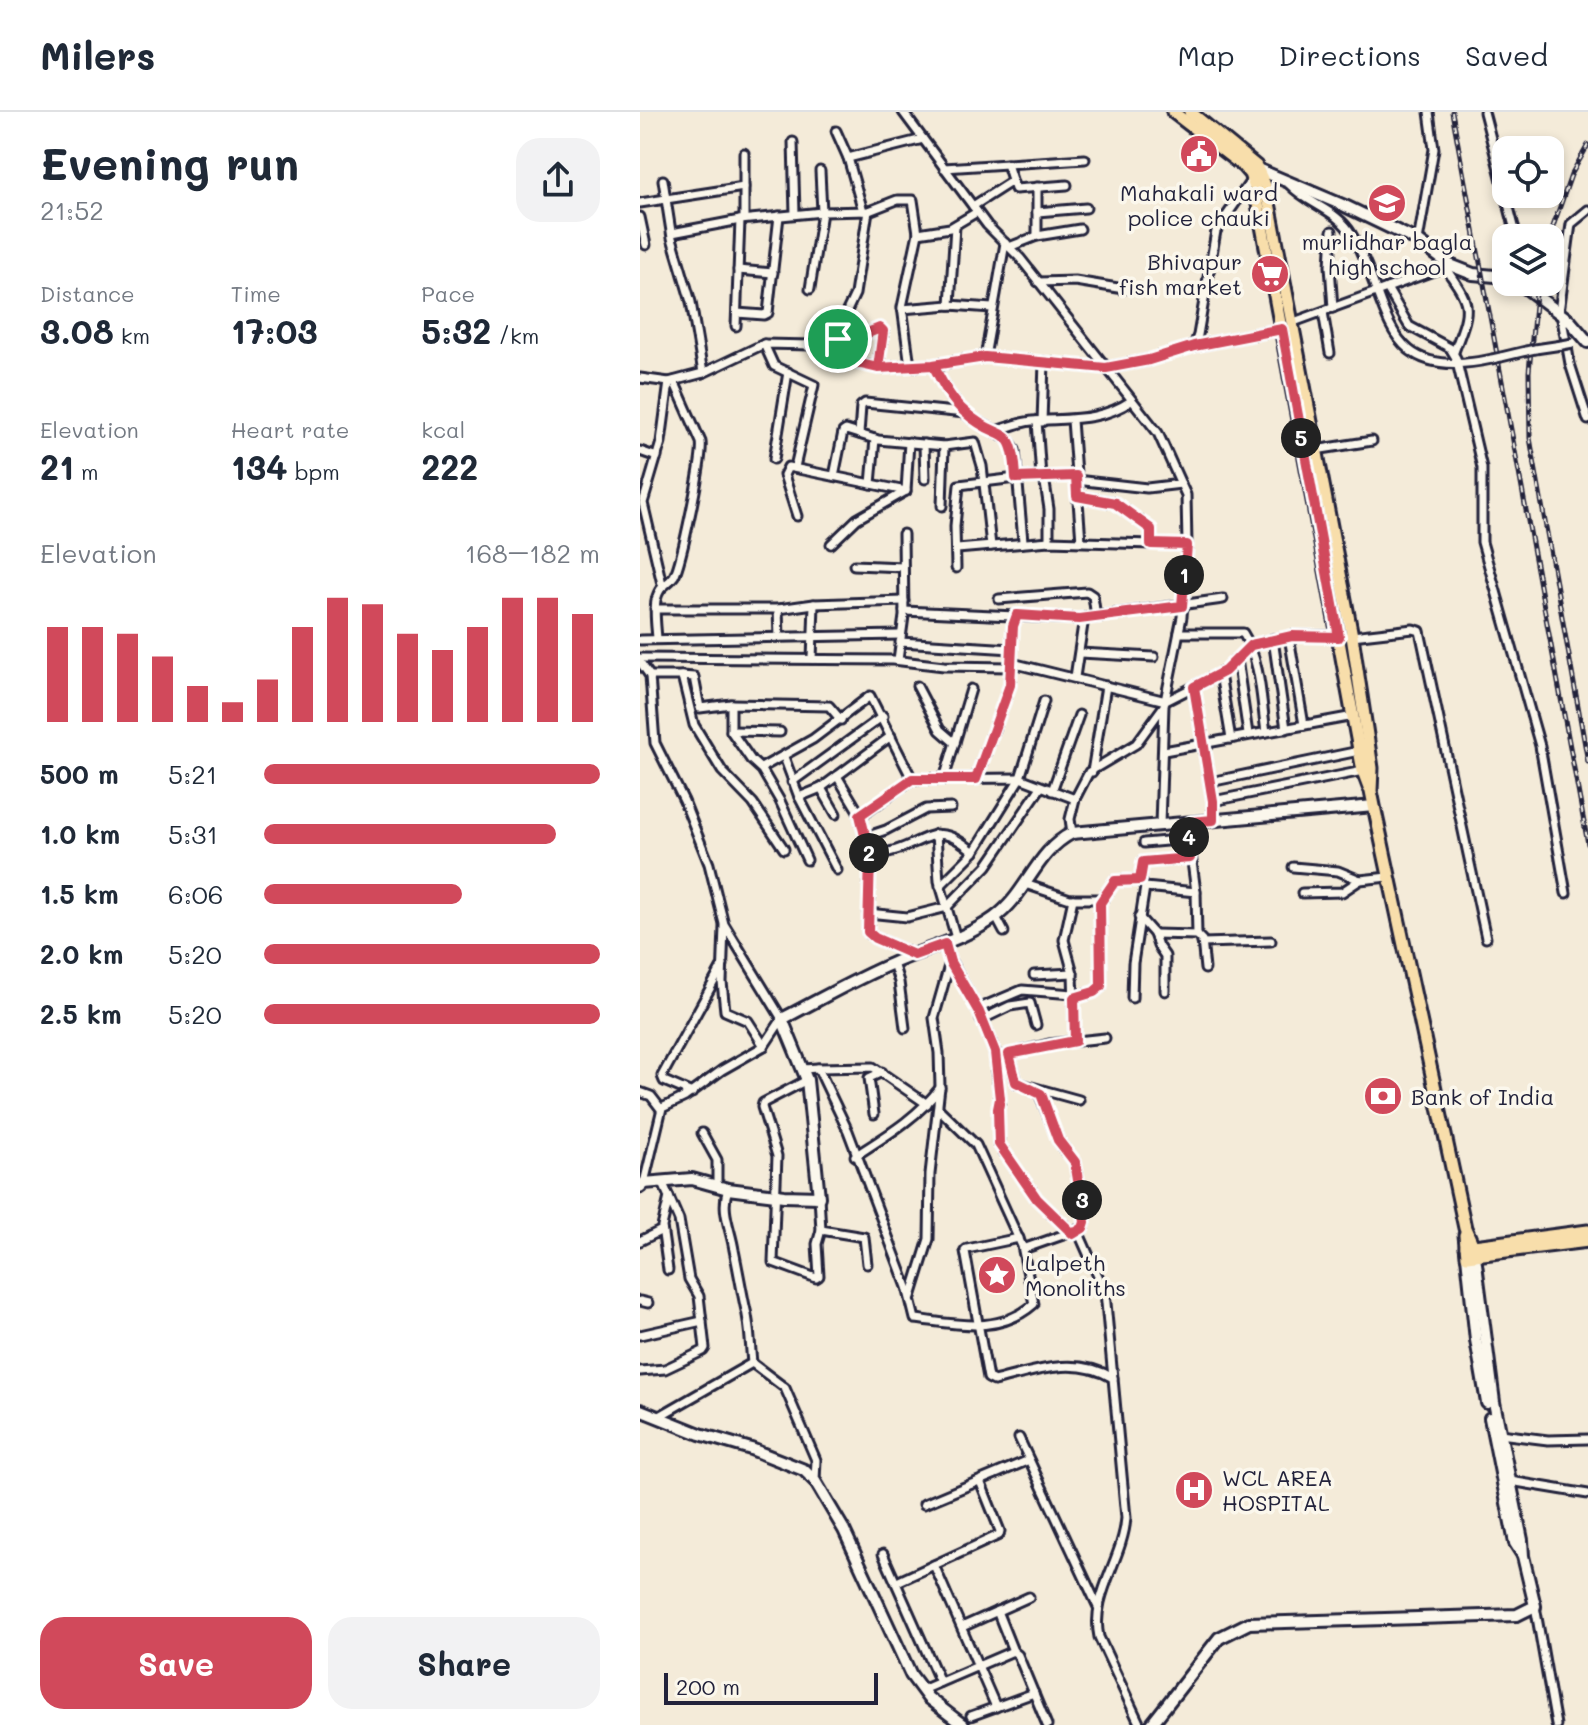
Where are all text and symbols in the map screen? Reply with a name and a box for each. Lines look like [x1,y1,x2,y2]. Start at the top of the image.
text: Milers [40,30,155,80]
text: Map [1178,37,1235,73]
text: Directions [1279,37,1421,73]
text: Saved [1465,37,1548,73]
public building icon: Mahakali ward police chauki [1178,133,1220,175]
text: Evening run [40,134,299,191]
map controls [1492,136,1564,296]
button: locate [1492,136,1564,208]
button: share [516,138,600,222]
place label: Mahakali ward police chauki [1120,178,1278,232]
school or university icon: murlidhar bagla high school [1366,182,1408,224]
text: 21:52 [40,193,104,227]
button: layers [1492,224,1564,296]
place label: murlidhar bagla high school [1302,227,1472,281]
place label: Bhivapur fish market [1119,247,1242,301]
supermarket icon: Bhivapur fish market [1249,253,1291,295]
text: Distance [40,279,135,308]
text: Time [231,279,281,308]
text: Pace [421,279,475,308]
pin [804,305,872,373]
text: 3.08 [40,308,114,353]
text: 17:03 [231,308,318,353]
text: 5:32 [421,308,491,353]
icon: arrive [816,317,860,361]
text: km [114,321,150,350]
text: /km [491,321,539,350]
text: Elevation [40,415,139,444]
text: Heart rate [231,415,349,444]
text: kcal [421,415,465,444]
pin: 5 [1281,418,1321,458]
text: 5 [1295,423,1307,452]
text: 21 [40,444,74,489]
text: 134 [231,444,288,489]
text: 222 [421,444,478,489]
text: m [74,457,99,486]
text: bpm [288,457,340,486]
text: Elevation [40,536,157,570]
text: 168–182 m [465,536,600,570]
pin: 1 [1164,555,1204,595]
text: 1 [1179,560,1189,589]
text: 500 m [40,757,119,791]
text: 5:21 [168,757,217,791]
text: 1.0 km [40,817,120,851]
text: 5:31 [168,817,218,851]
pin: 4 [1169,817,1209,857]
text: 4 [1182,822,1196,851]
pin: 2 [849,833,889,873]
text: 2 [863,838,875,867]
text: 1.5 km [40,877,119,911]
text: 6:06 [168,877,224,911]
text: 2.0 km [40,937,123,971]
text: 5:20 [168,937,222,971]
text: 2.5 km [40,997,122,1031]
text: 5:20 [168,997,222,1031]
bank icon: Bank of India [1362,1075,1404,1117]
place label: Bank of India [1411,1082,1554,1111]
pin: 3 [1062,1180,1102,1220]
text: 3 [1075,1185,1089,1214]
place label: Lalpeth Monoliths [1025,1248,1126,1302]
place icon: Lalpeth Monoliths [976,1254,1018,1296]
place label: WCL AREA HOSPITAL [1222,1463,1333,1517]
hospital icon: WCL AREA HOSPITAL [1173,1469,1215,1511]
button: Save [40,1617,312,1709]
button: Share [328,1617,600,1709]
scale bar [664,1669,878,1705]
text: 200 m [676,1672,740,1701]

